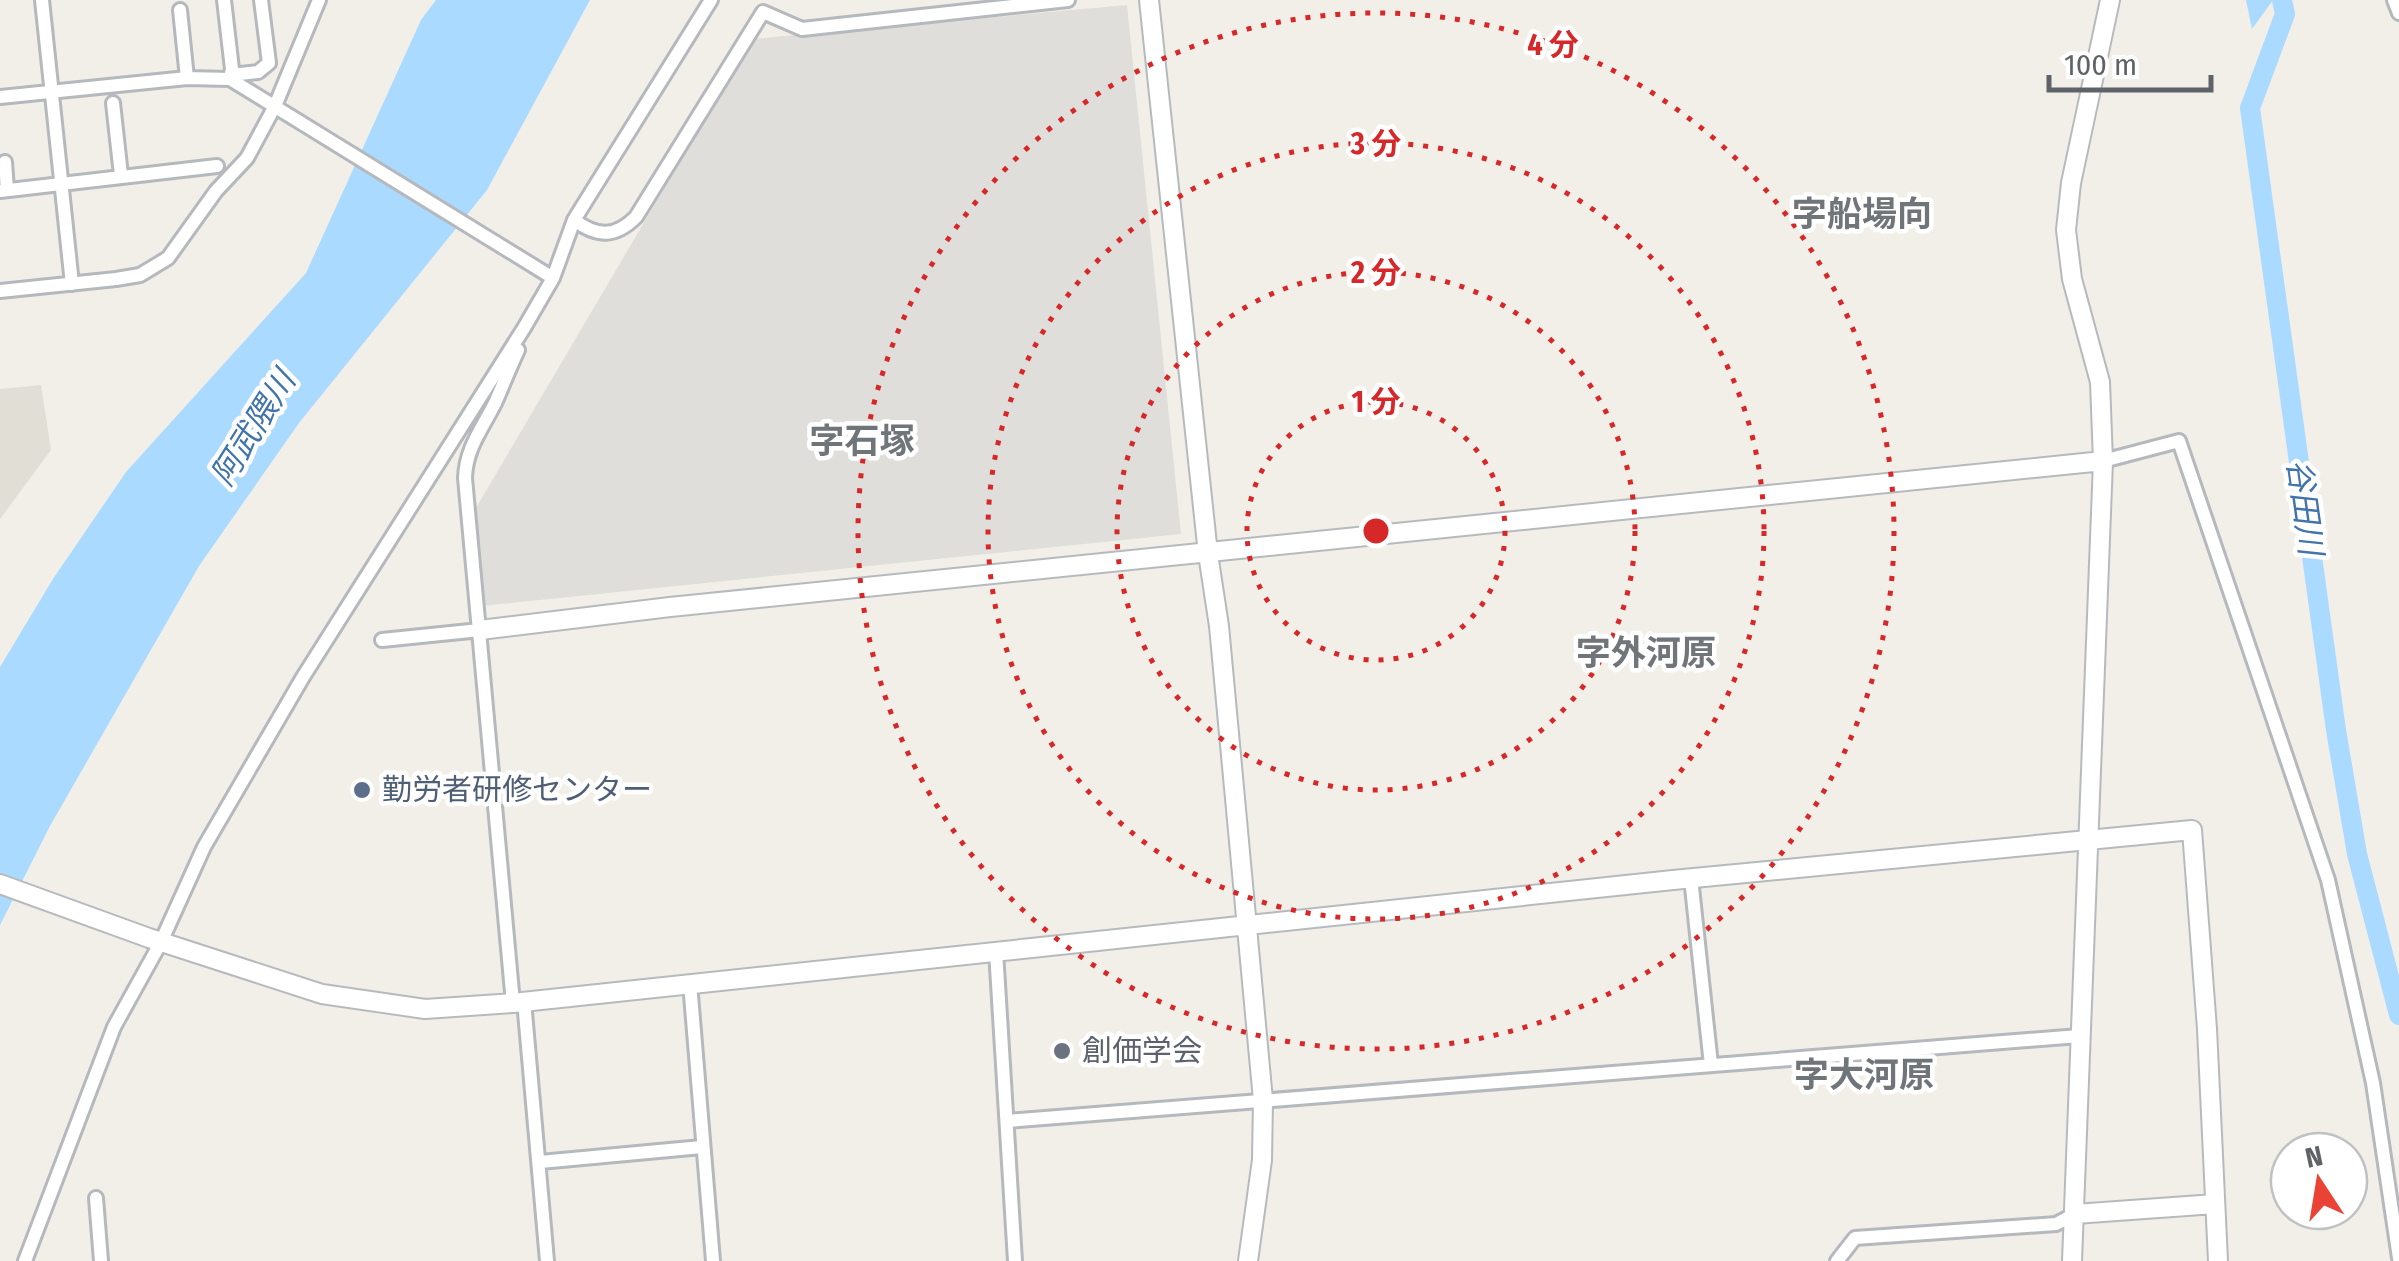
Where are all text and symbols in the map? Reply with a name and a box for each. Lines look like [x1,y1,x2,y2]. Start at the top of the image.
text: 4 分 [1527,27,1579,63]
scale bar [2049,30,2212,92]
text: 100 m [2064,47,2137,83]
text: 3 分 [1350,126,1401,162]
district label: 字船場向 [1792,193,1932,235]
text: 2 分 [1350,255,1401,291]
water label: 阿武隈川 [203,361,305,492]
text: 1 分 [1352,384,1400,420]
district label: 字石塚 [809,420,915,462]
water label: 谷田川 [2280,457,2331,560]
centre of rings [1358,513,1394,549]
district label: 字外河原 [1576,632,1716,674]
place label: 勤労者研修センター [382,772,652,808]
marker: 勤労者研修センター [351,779,373,801]
place label: 創価学会 [1082,1033,1202,1069]
marker: 創価学会 [1051,1040,1073,1062]
district label: 字大河原 [1794,1054,1934,1096]
north arrow [2269,1131,2369,1231]
text: N [2302,1139,2326,1175]

